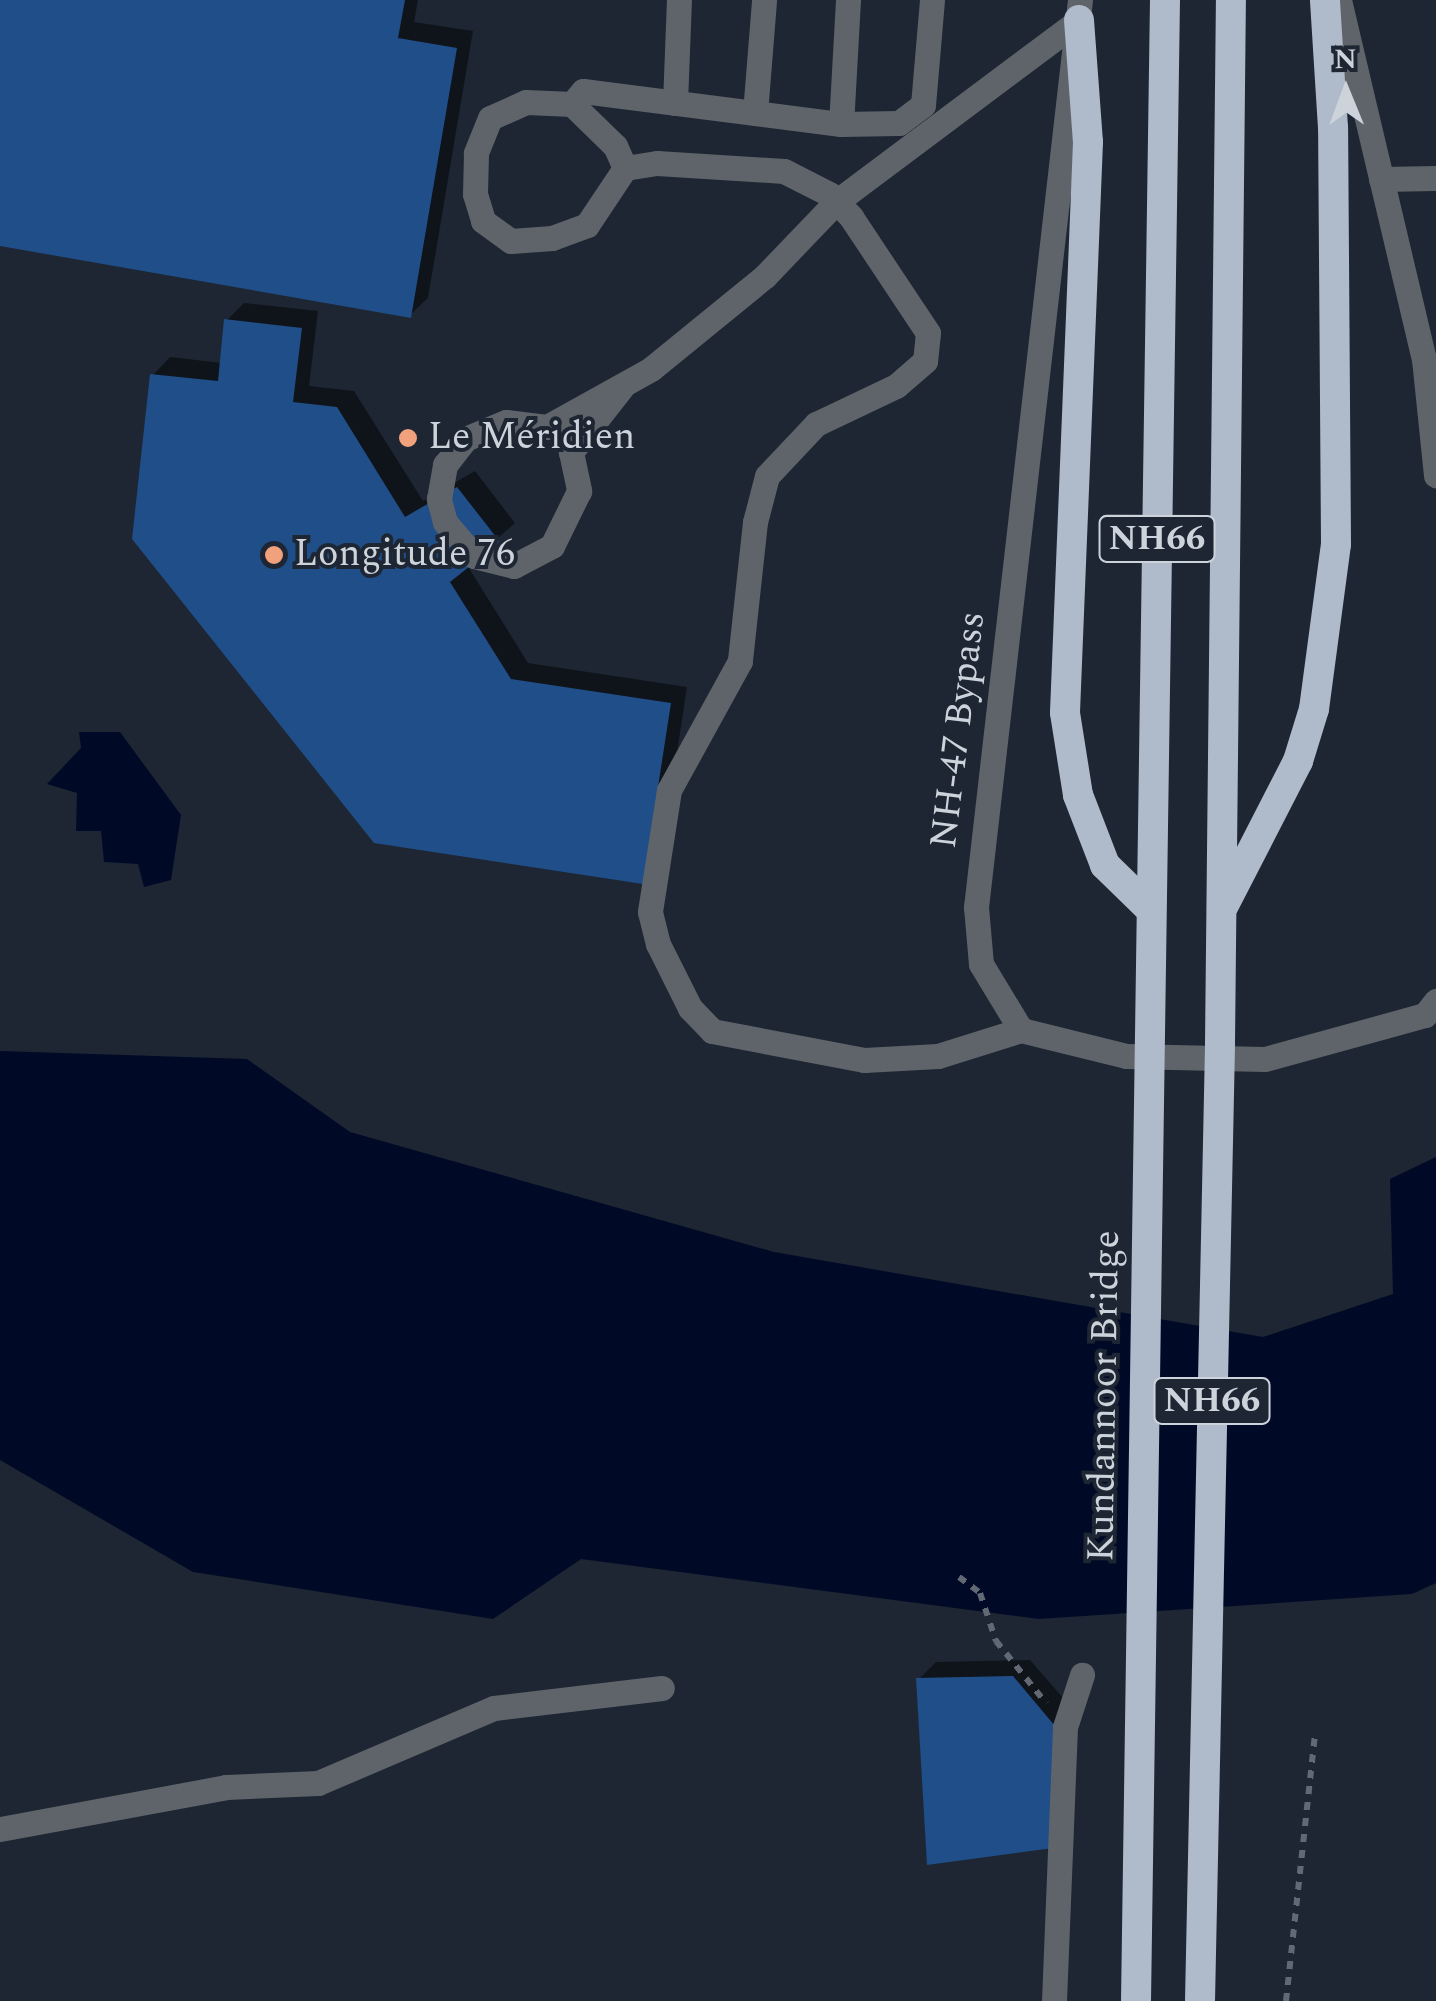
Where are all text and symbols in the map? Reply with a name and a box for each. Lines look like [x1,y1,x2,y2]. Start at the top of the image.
text: N [1334,38,1357,81]
north arrow [1296,40,1396,140]
place label: Le Méridien [428,415,635,461]
marker: Le Méridien [397,427,419,449]
road number: NH66 [1097,509,1217,569]
place label: Longitude 76 [294,532,515,578]
marker: Longitude 76 [263,544,285,566]
street label: NH-47 Bypass [922,609,996,851]
street label: Kundannoor Bridge [1079,1230,1131,1562]
road number: NH66 [1152,1371,1272,1431]

